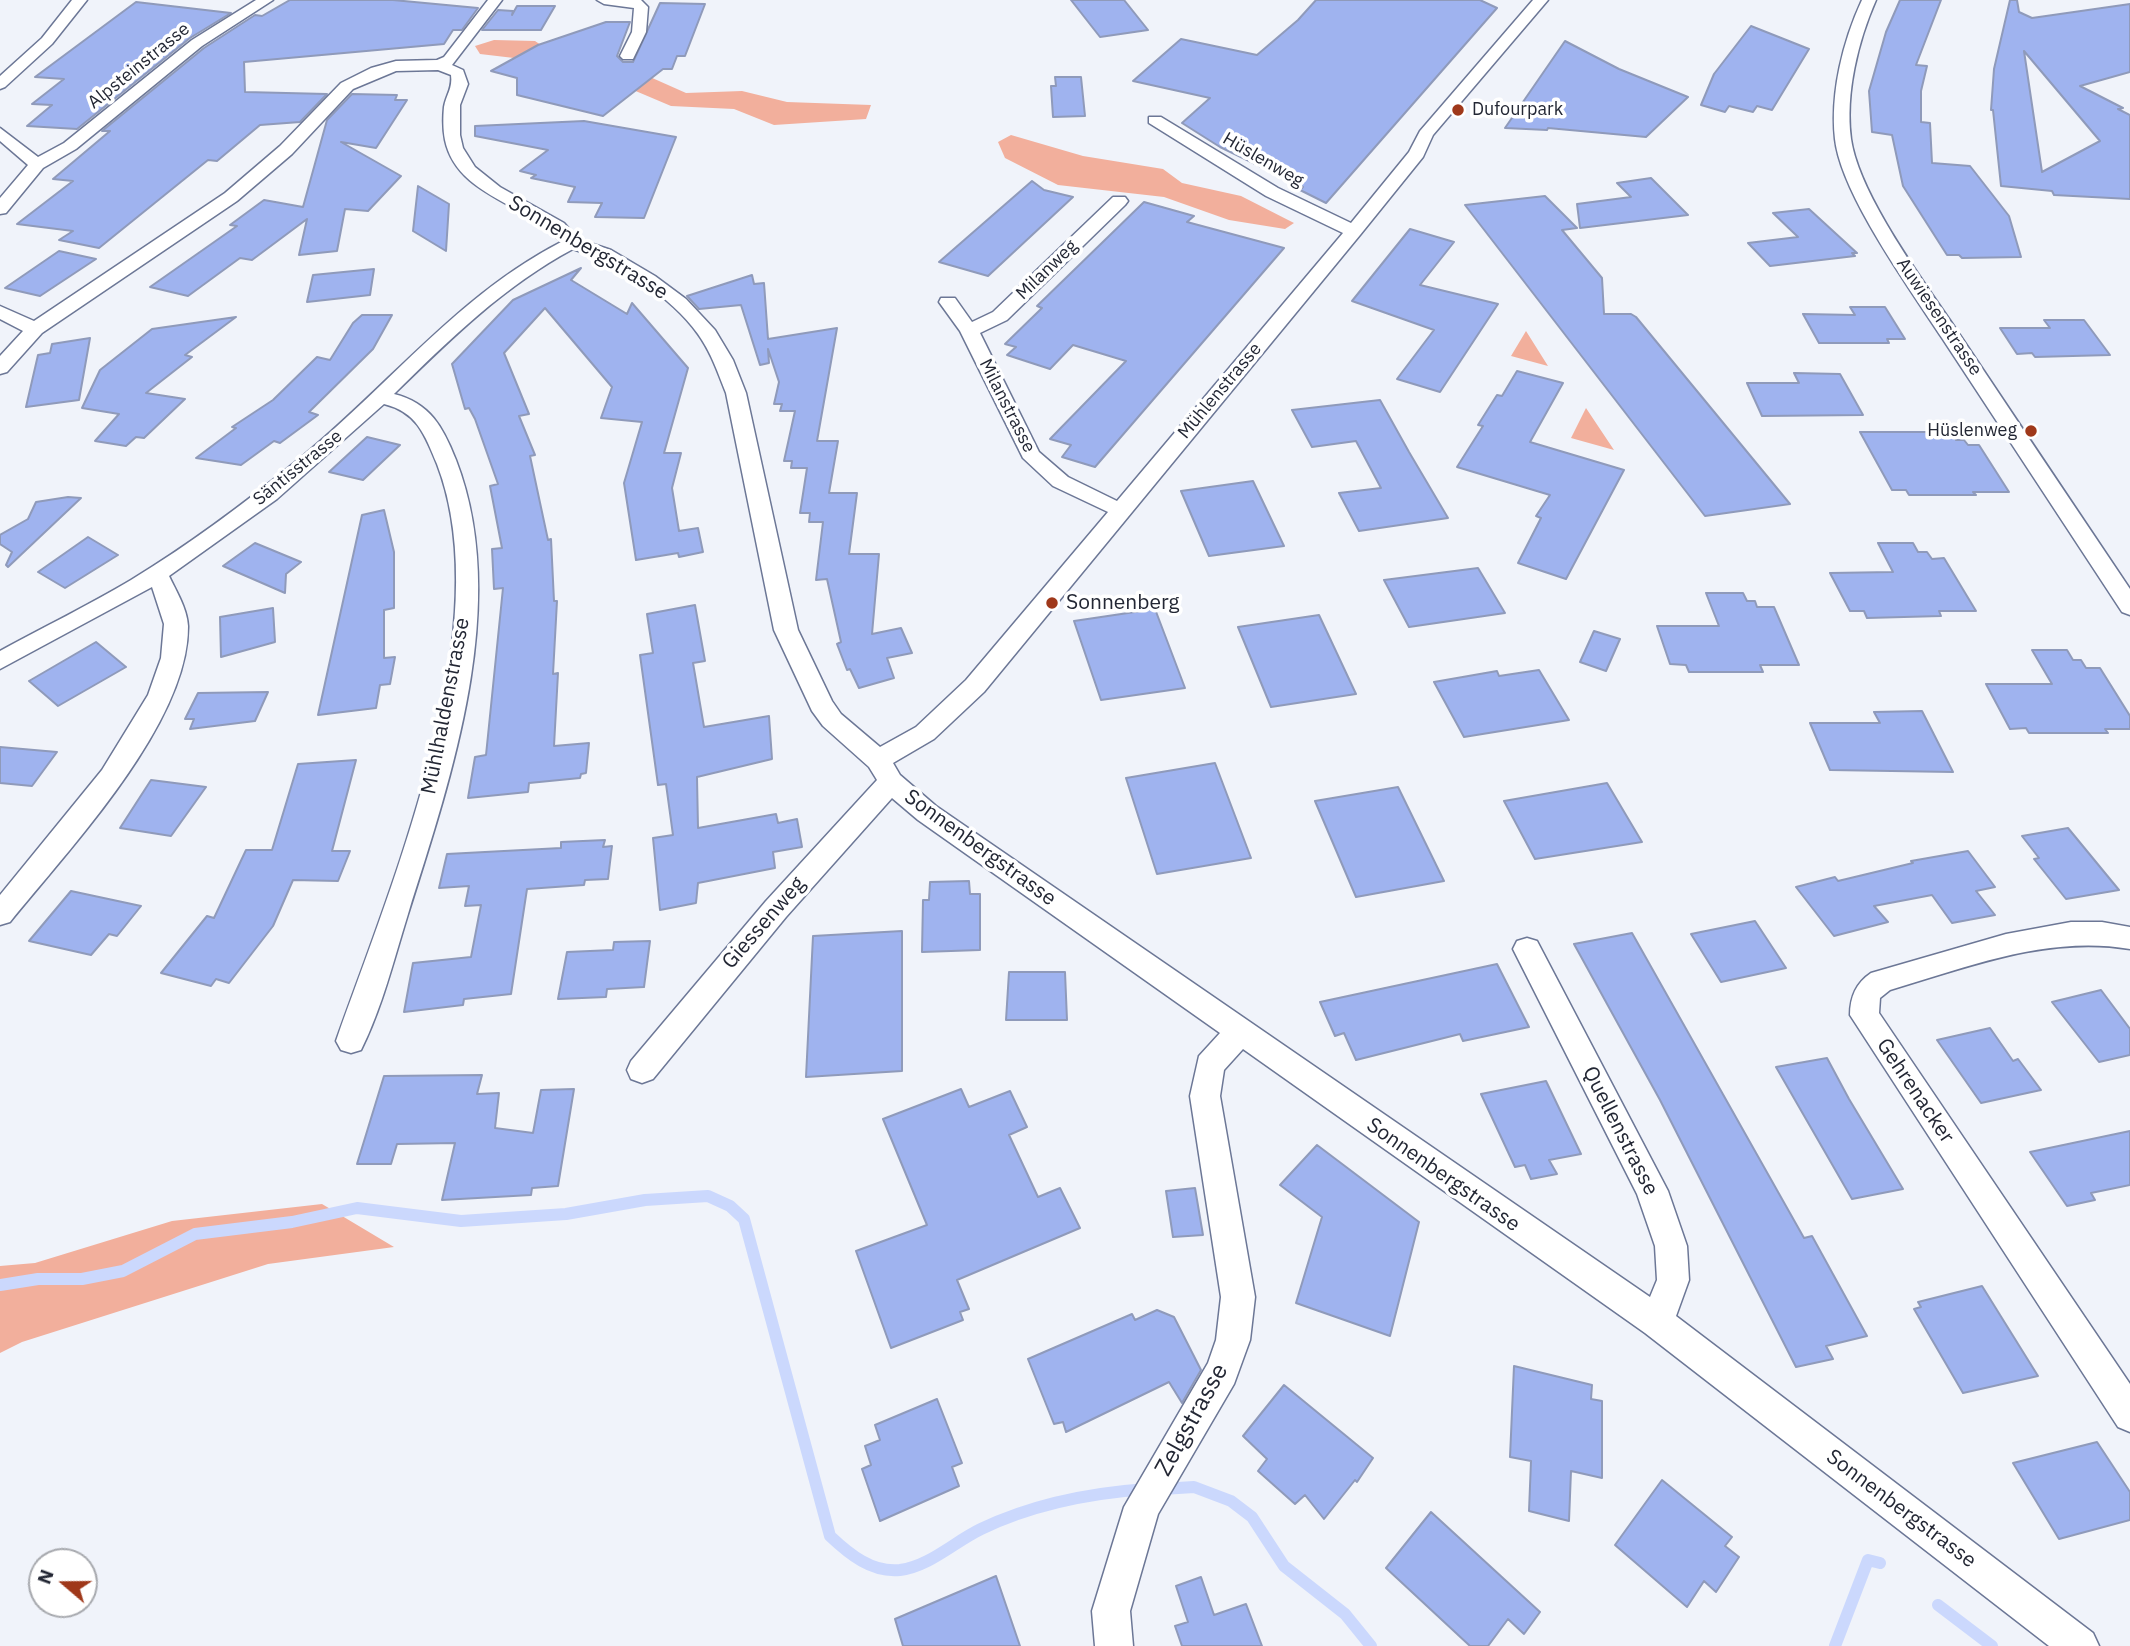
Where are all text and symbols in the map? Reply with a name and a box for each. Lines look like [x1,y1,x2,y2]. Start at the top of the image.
street label: Alpsteinstrasse [84,18,194,114]
place label: Dufourpark [1472,99,1563,121]
marker: Dufourpark [1450,102,1466,118]
street label: Hüslenweg [1219,128,1307,192]
street label: Sonnenbergstrasse [504,190,672,306]
street label: Milanweg [1012,236,1082,304]
street label: Auwiesenstrasse [1892,254,1986,380]
street label: Mühlenstrasse [1174,339,1266,443]
street label: Milanstrasse [974,356,1040,456]
place label: Hüslenweg [1927,420,2017,442]
marker: Hüslenweg [2023,423,2039,439]
street label: Säntisstrasse [249,426,347,510]
place label: Sonnenberg [1066,590,1179,616]
marker: Sonnenberg [1044,595,1060,611]
street label: Mühlhaldenstrasse [417,616,475,796]
street label: Sonnenbergstrasse [899,784,1061,912]
street label: Giessenweg [717,872,811,974]
street label: Gehrenacker [1871,1034,1959,1148]
street label: Quellenstrasse [1577,1062,1663,1200]
street label: Sonnenbergstrasse [1361,1113,1525,1237]
street label: Zelgstrasse [1149,1359,1235,1481]
street label: Sonnenbergstrasse [1821,1444,1981,1574]
north arrow [28,1548,98,1618]
text: N [32,1566,59,1587]

